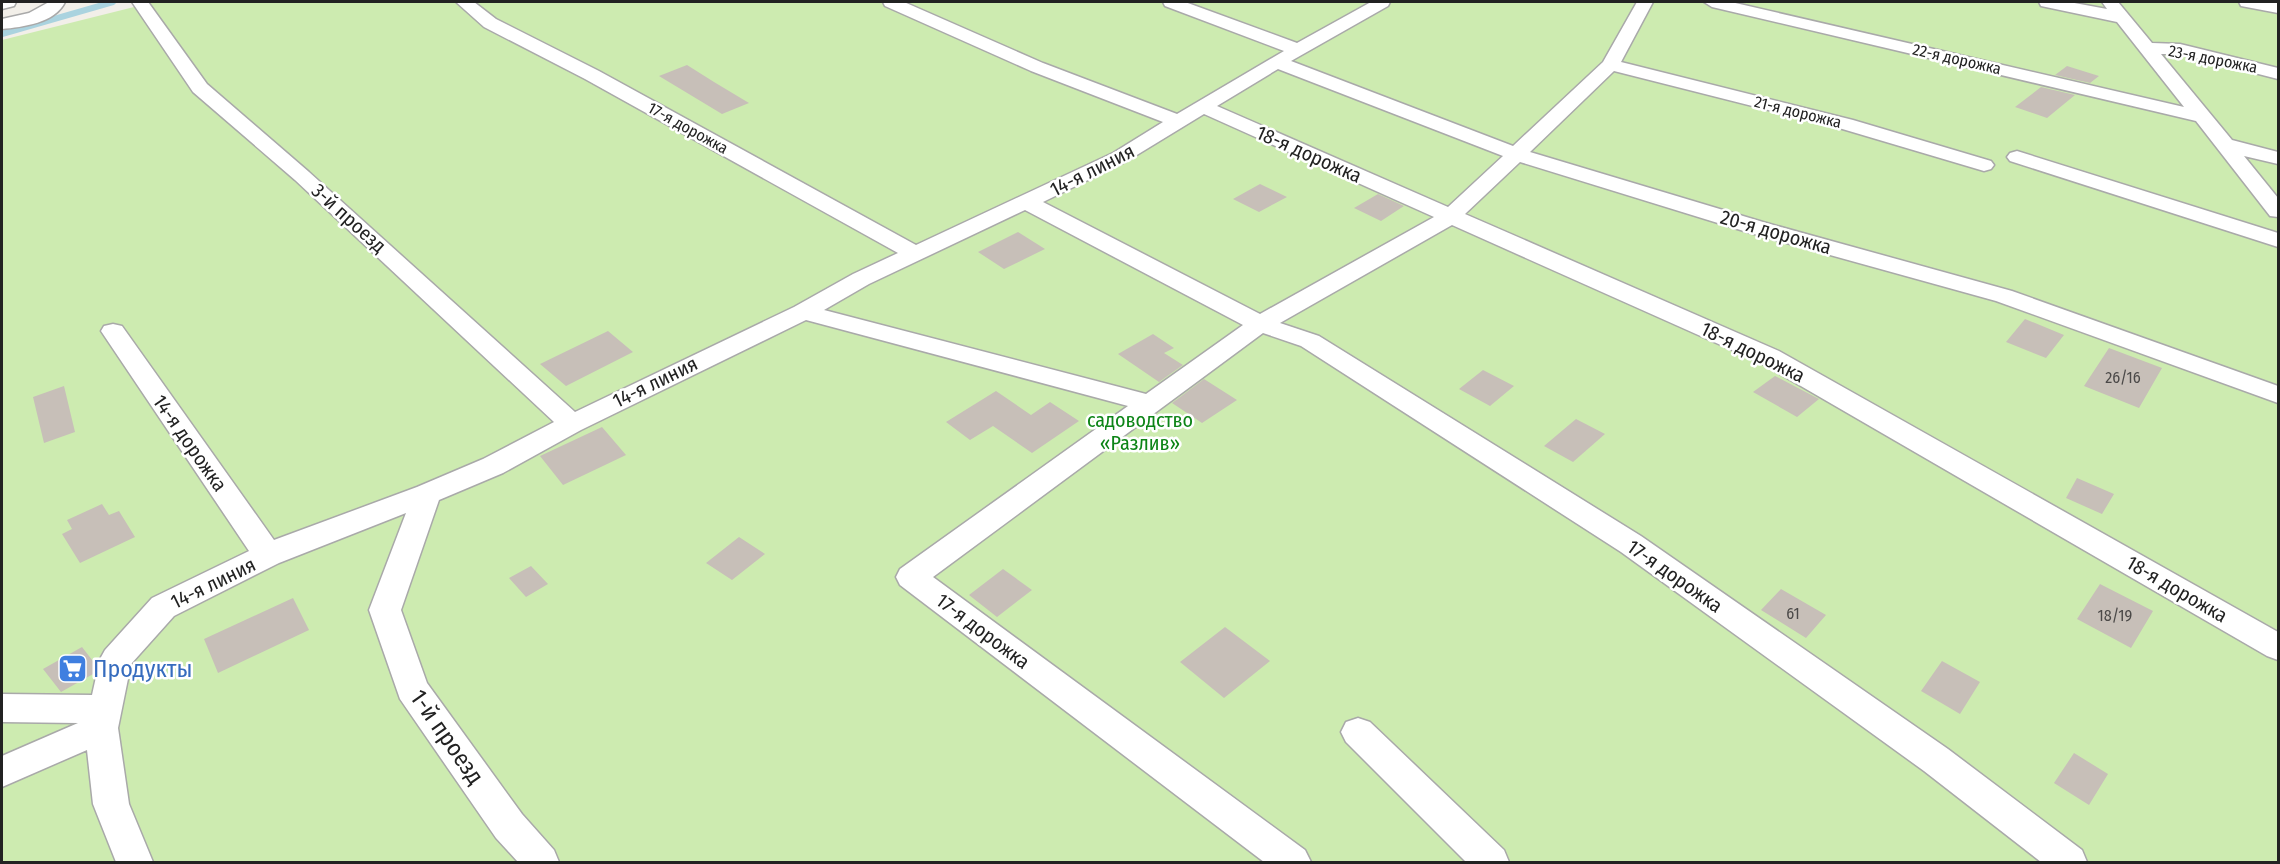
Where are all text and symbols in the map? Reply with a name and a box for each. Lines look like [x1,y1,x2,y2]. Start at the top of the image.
street label: 22-я дорожка [1911,40,2003,78]
street label: 23-я дорожка [2167,41,2259,77]
street label: 21-я дорожка [1753,92,1844,132]
street label: 17-я дорожка [645,98,732,158]
street label: 18-я дорожка [1253,120,1365,188]
street label: 14-я линия [1046,139,1138,201]
street label: 3-й проезд [307,178,391,258]
street label: 20-я дорожка [1718,205,1834,259]
street label: 18-я дорожка [1697,316,1809,388]
street label: 14-я линия [609,351,701,413]
house number: 26/16 [2105,368,2141,387]
street label: 14-я дорожка [148,390,232,496]
park label: садоводство «Разлив» [1087,408,1193,455]
street label: 17-я дорожка [1623,534,1727,618]
street label: 18-я дорожка [2122,550,2232,628]
street label: 14-я линия [167,552,259,614]
street label: 17-я дорожка [932,588,1034,674]
house number: 61 [1786,604,1800,623]
house number: 18/19 [2098,606,2133,625]
supermarket icon: Продукты [56,653,88,685]
place label: Продукты [93,655,192,683]
street label: 1-й проезд [404,684,490,790]

